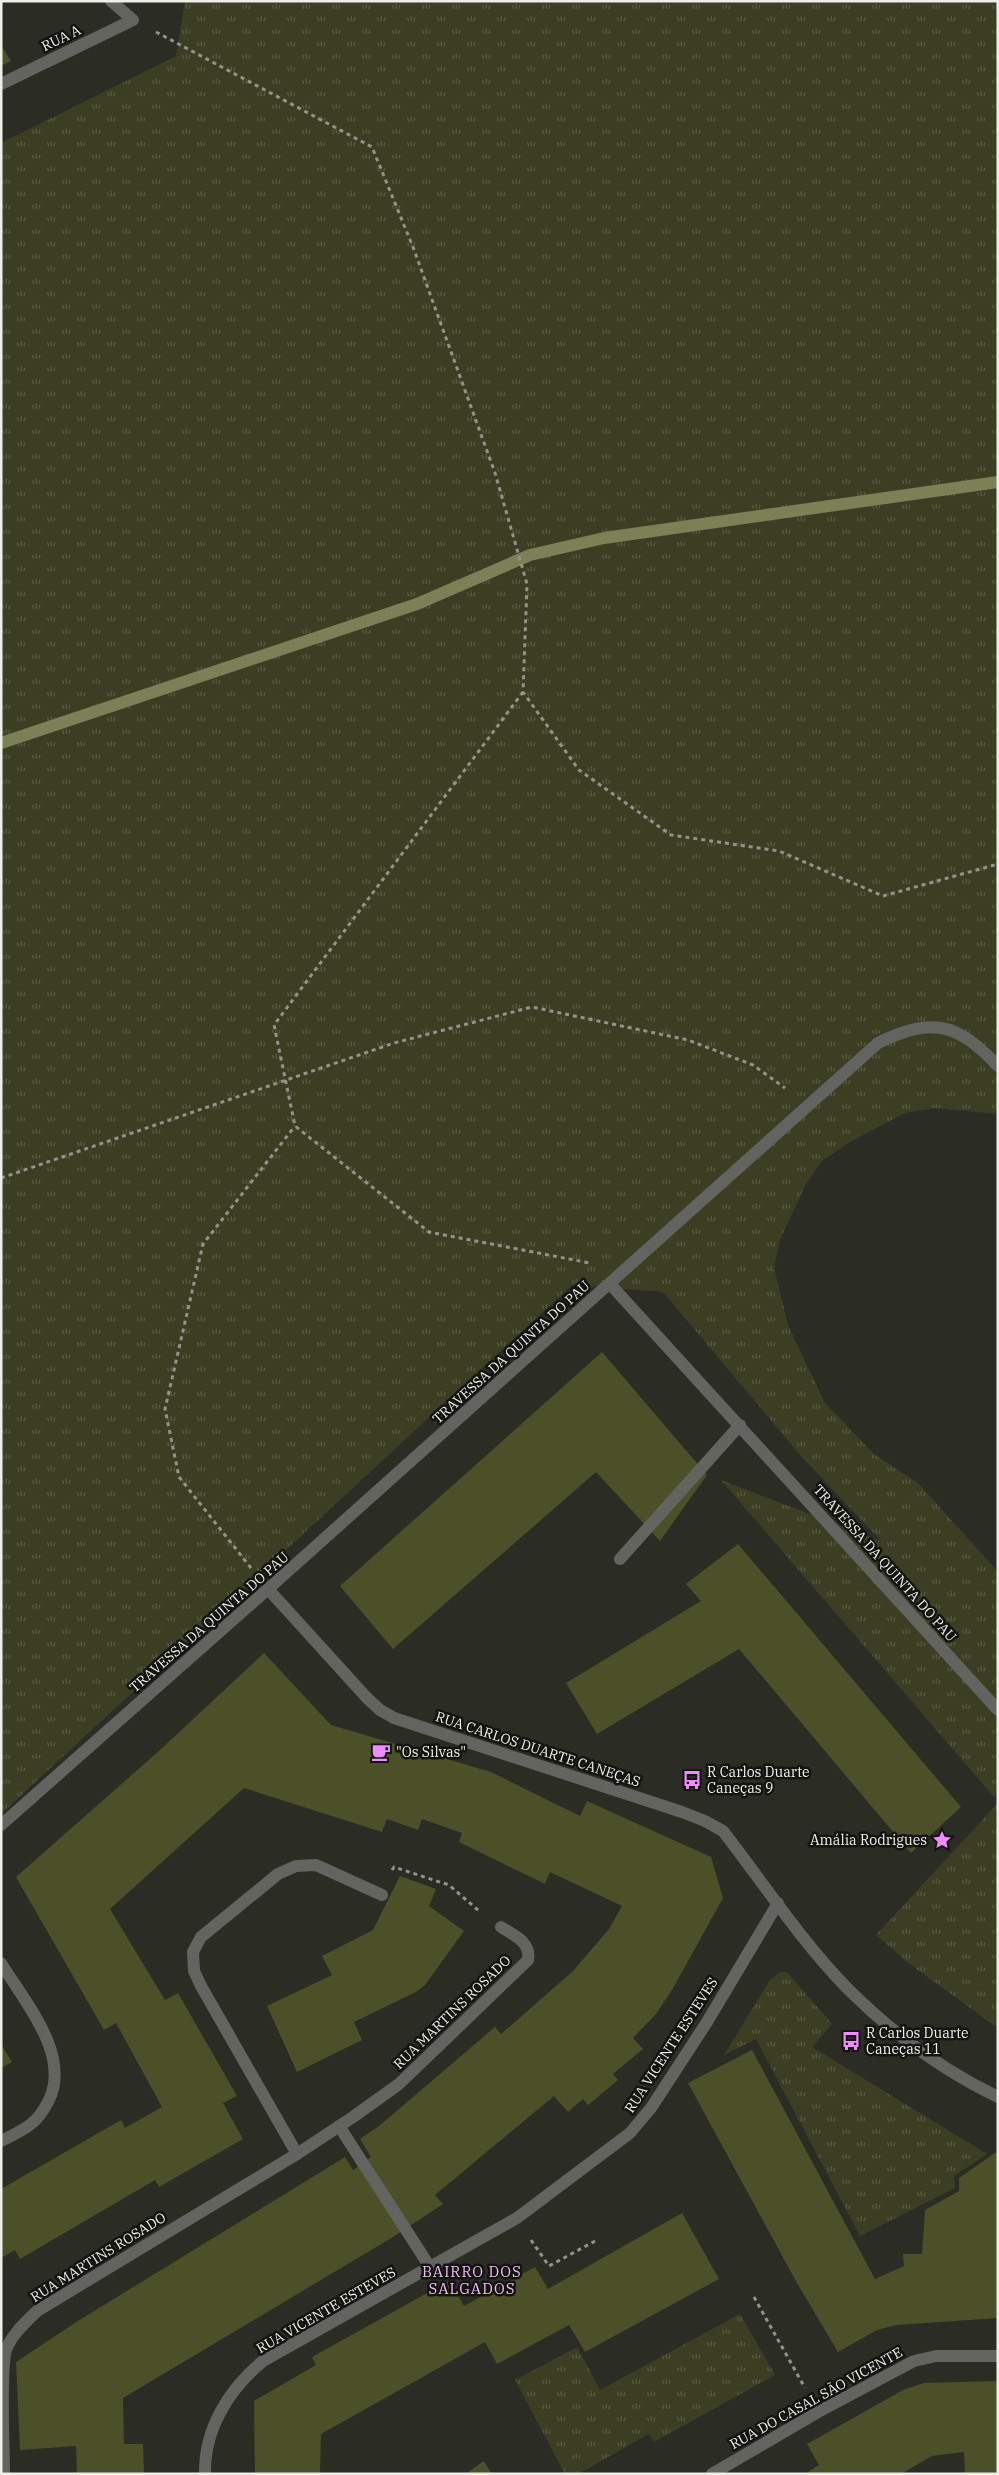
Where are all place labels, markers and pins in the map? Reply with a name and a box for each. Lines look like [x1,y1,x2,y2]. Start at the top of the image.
cafe icon: "Os Silvas" [370,1741,392,1763]
place label: "Os Silvas" [396,1743,466,1761]
place label: R Carlos Duarte Caneças 9 [707,1763,810,1797]
bus stop icon: R Carlos Duarte Caneças 9 [681,1769,703,1791]
place icon: Amália Rodrigues [931,1829,953,1851]
place label: Amália Rodrigues [810,1831,927,1849]
place label: R Carlos Duarte Caneças 11 [866,2024,969,2058]
bus stop icon: R Carlos Duarte Caneças 11 [840,2030,862,2052]

